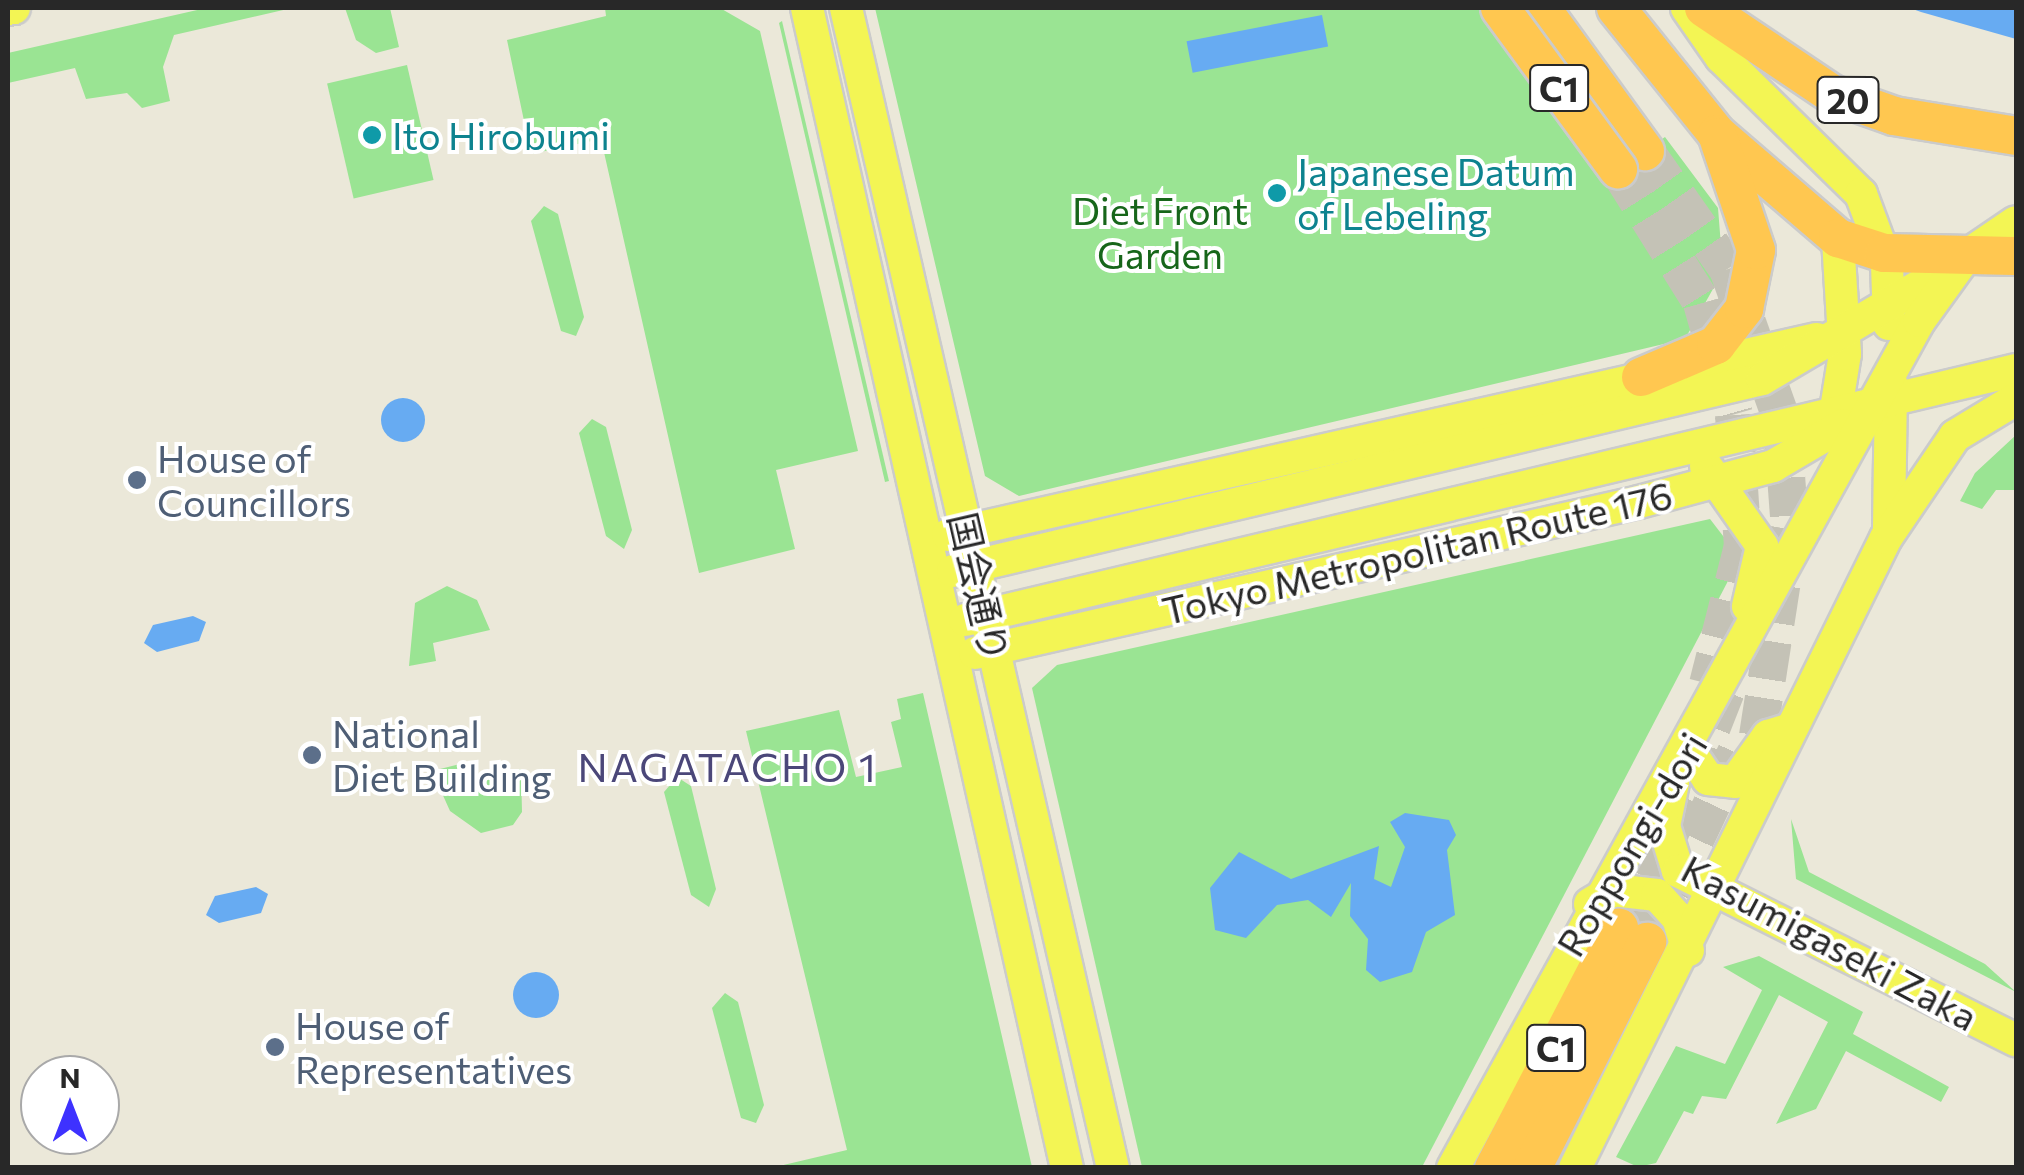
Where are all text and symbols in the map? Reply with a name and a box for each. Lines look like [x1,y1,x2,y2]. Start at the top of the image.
road number: C1 [1529,58,1589,118]
road number: 20 [1816,70,1880,130]
place label: Ito Hirobumi [392,112,610,158]
marker: Ito Hirobumi [361,124,383,146]
place label: Japanese Datum of Lebeling [1297,148,1575,238]
marker: Japanese Datum of Lebeling [1266,182,1288,204]
park label: Diet Front Garden [1072,187,1248,276]
place label: House of Councillors [157,435,351,524]
marker: House of Councillors [126,469,148,491]
street label: Tokyo Metropolitan Route 176 [1158,471,1676,633]
street label: 国会通り [941,508,1019,666]
place label: National Diet Building [332,710,552,799]
street label: Roppongi-dori [1546,724,1716,964]
district label: NAGATACHO 1 [578,742,878,790]
marker: National Diet Building [301,744,323,766]
street label: Kasumigaseki Zaka [1675,845,1985,1039]
place label: House of Representatives [295,1002,572,1092]
road number: C1 [1526,1018,1586,1078]
marker: House of Representatives [264,1036,286,1058]
north arrow [20,1055,120,1155]
text: N [60,1060,81,1094]

